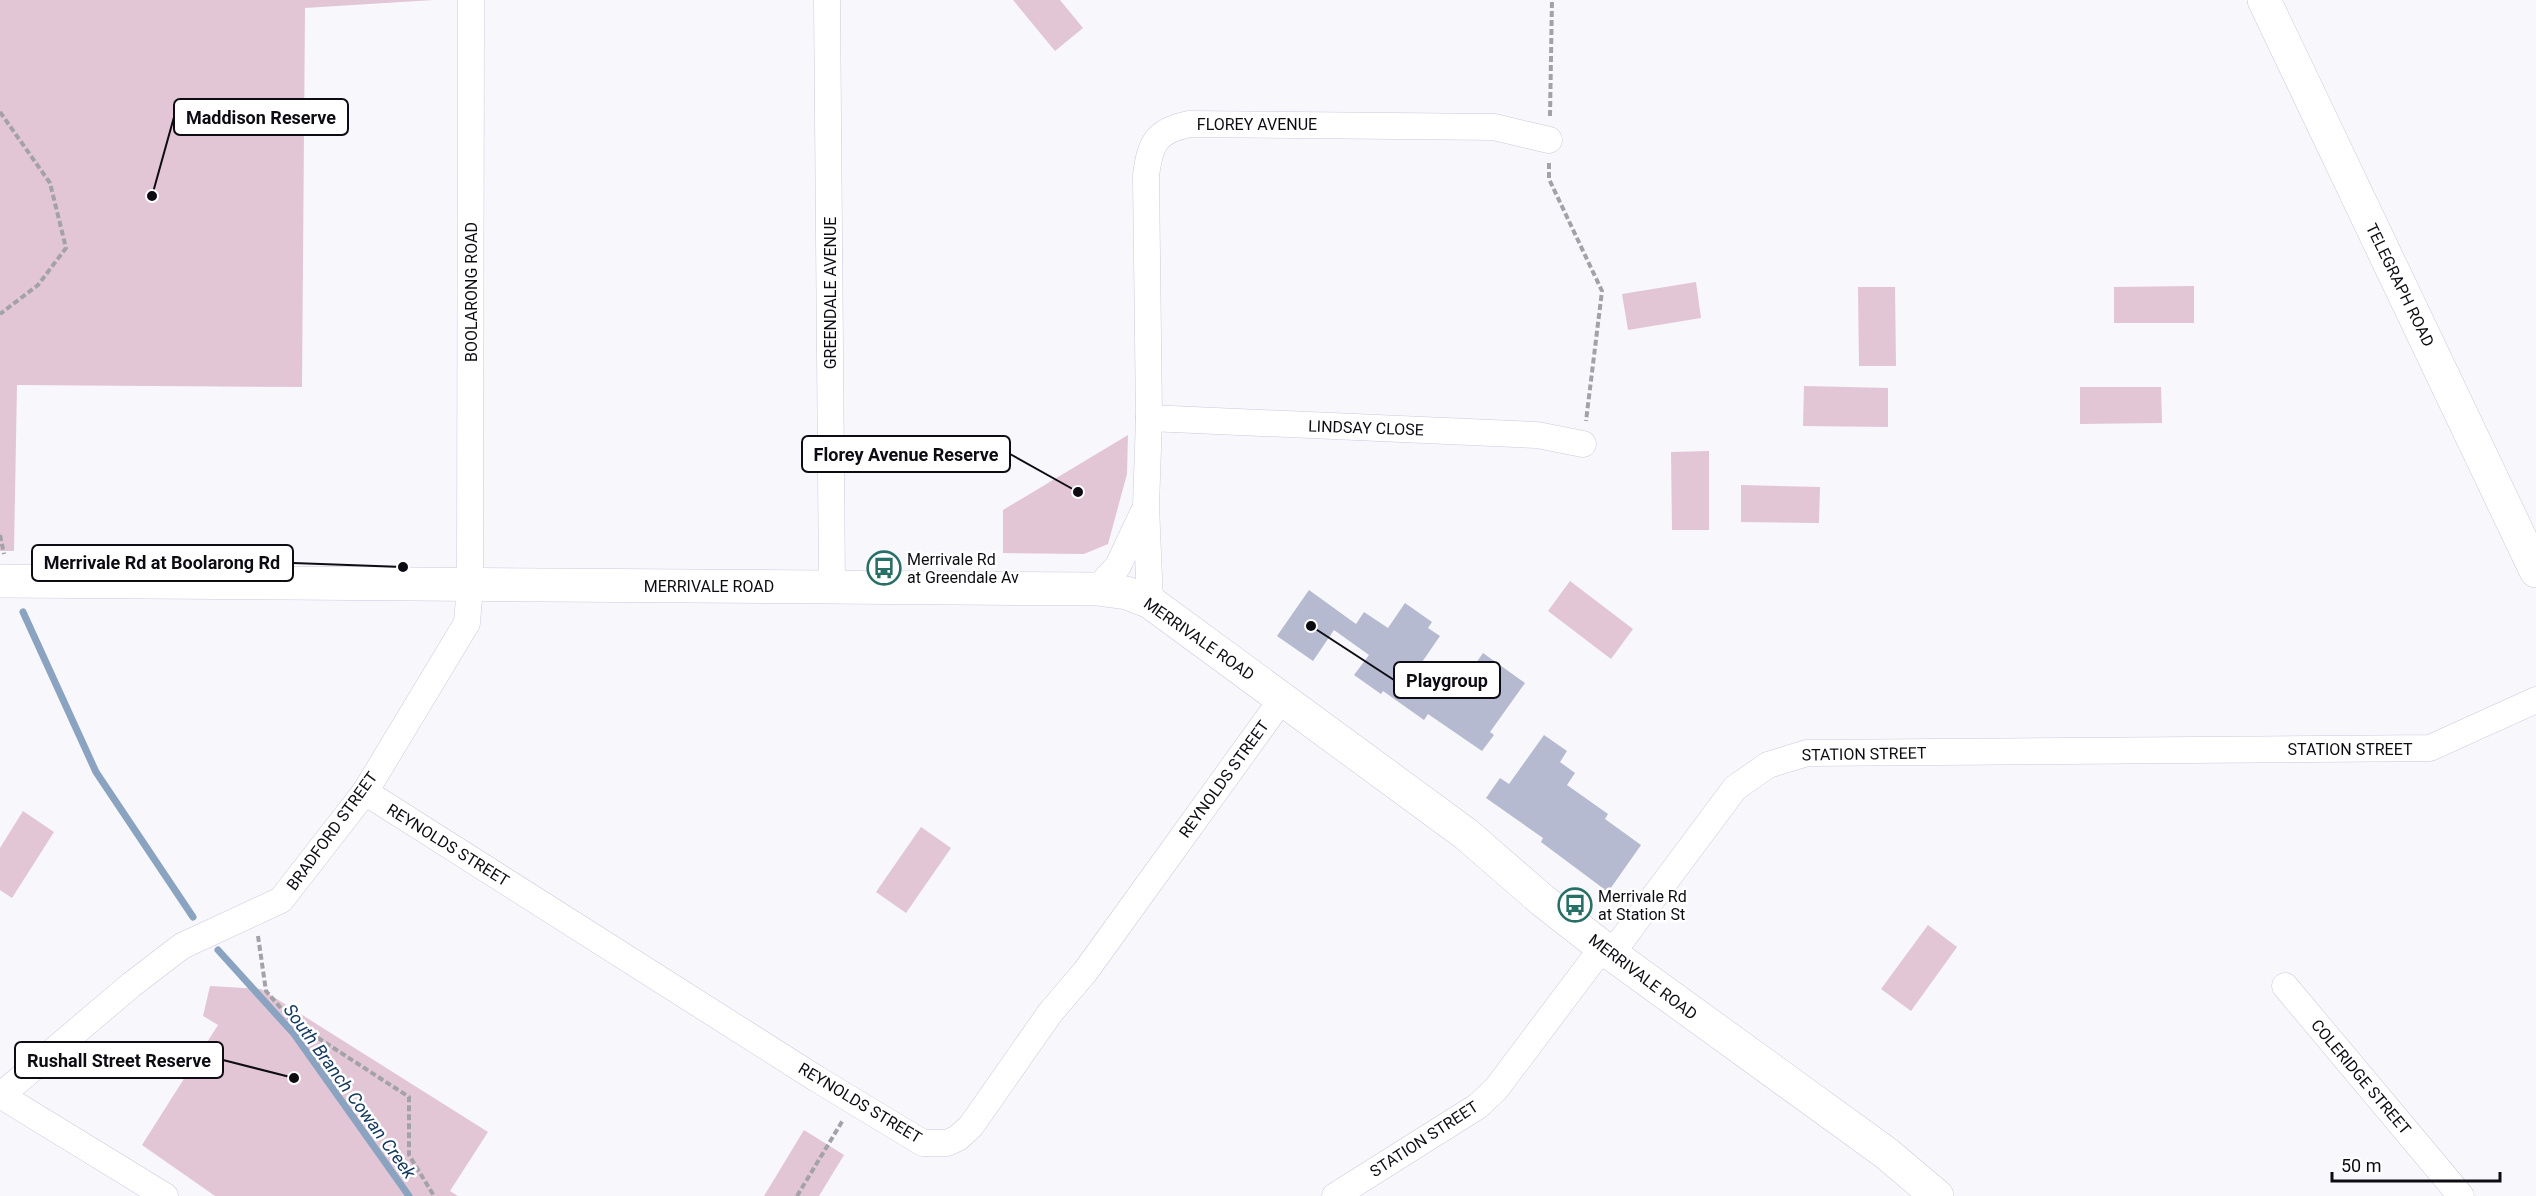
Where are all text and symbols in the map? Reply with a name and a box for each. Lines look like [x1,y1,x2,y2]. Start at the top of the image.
callout: Maddison Reserve [174,99,348,135]
text: Maddison Reserve [186,107,336,128]
street label: FLOREY AVENUE [1197,115,1317,134]
street label: GREENDALE AVENUE [821,217,840,369]
street label: TELEGRAPH ROAD [2362,220,2438,350]
street label: BOOLARONG ROAD [462,222,481,362]
street label: LINDSAY CLOSE [1308,416,1424,440]
callout: Florey Avenue Reserve [802,436,1010,472]
text: Florey Avenue Reserve [814,444,999,465]
callout: Merrivale Rd at Boolarong Rd [32,545,293,581]
bus stop icon: Merrivale Rd at Greendale Av [866,550,902,586]
place label: Merrivale Rd at Greendale Av [907,550,1019,587]
text: Merrivale Rd at Boolarong Rd [44,552,280,573]
street label: MERRIVALE ROAD [644,577,774,596]
street label: MERRIVALE ROAD [1140,594,1258,684]
callout: Playgroup [1394,662,1500,698]
text: Playgroup [1406,670,1488,691]
street label: REYNOLDS STREET [1175,716,1273,841]
street label: STATION STREET [2288,740,2413,759]
street label: STATION STREET [1801,743,1927,765]
street label: BRADFORD STREET [283,768,382,894]
street label: REYNOLDS STREET [383,800,513,890]
bus stop icon: Merrivale Rd at Station St [1557,887,1593,923]
place label: Merrivale Rd at Station St [1598,887,1687,924]
street label: MERRIVALE ROAD [1585,930,1701,1024]
water label: South Branch Cowan Creek [280,999,421,1183]
street label: COLERIDGE STREET [2307,1016,2415,1139]
callout: Rushall Street Reserve [15,1042,223,1078]
text: Rushall Street Reserve [27,1050,211,1071]
street label: REYNOLDS STREET [795,1059,925,1148]
street label: STATION STREET [1366,1097,1482,1181]
scale bar [2332,1145,2500,1183]
text: 50 m [2341,1155,2381,1176]

